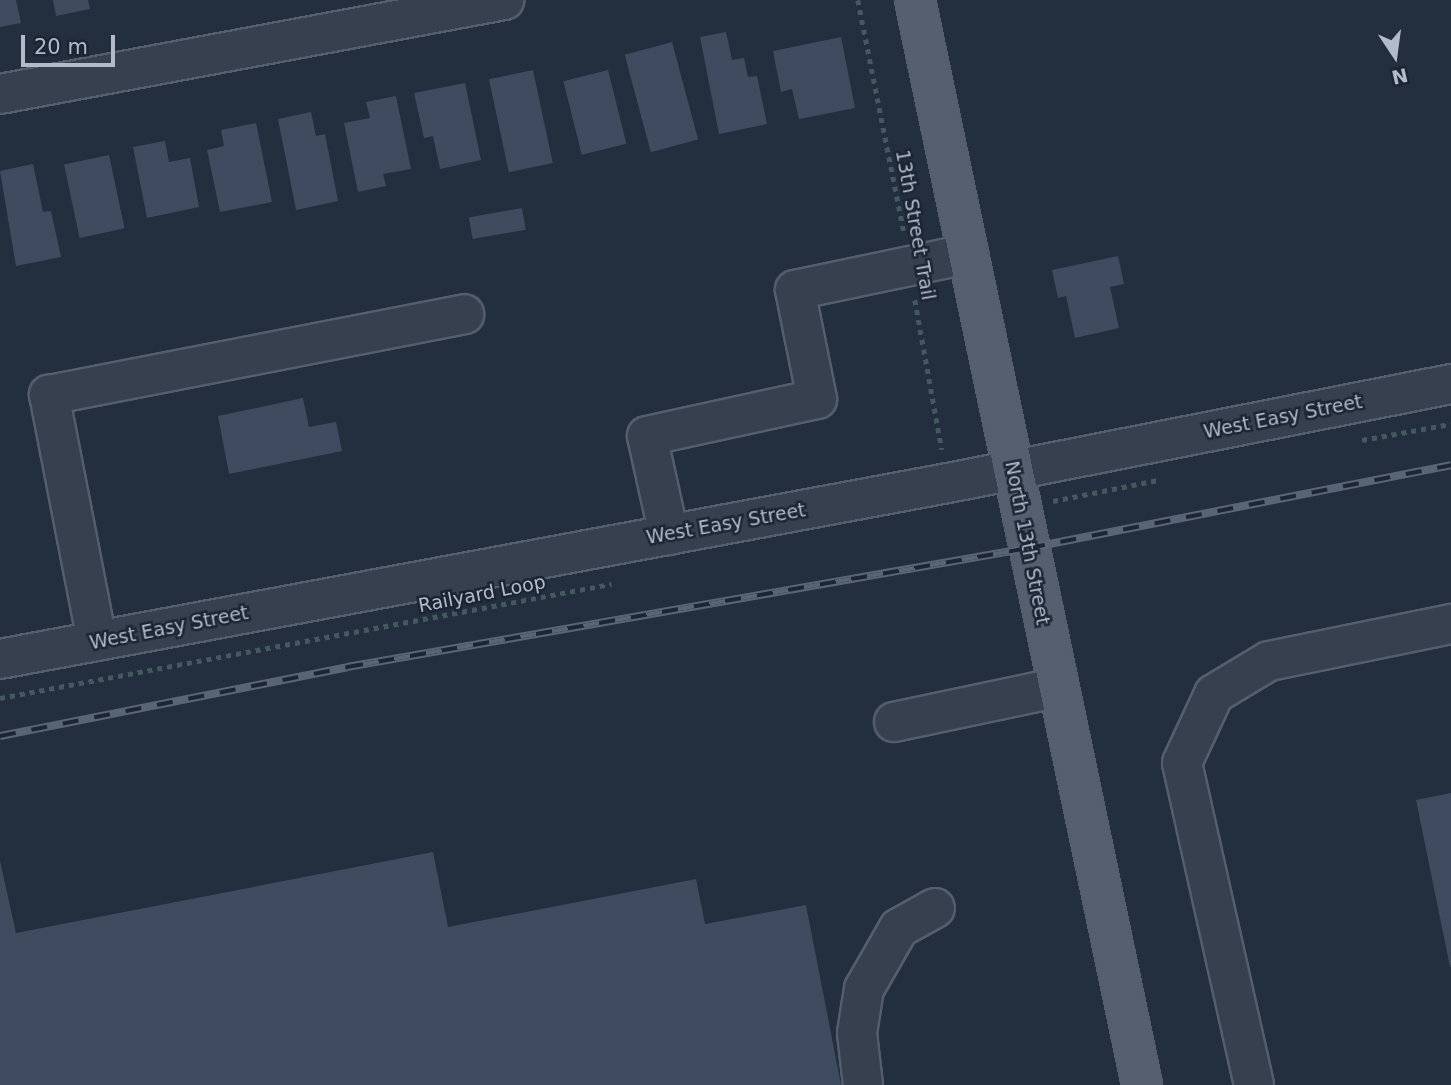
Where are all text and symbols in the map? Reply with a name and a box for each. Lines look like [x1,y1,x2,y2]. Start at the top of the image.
scale bar [24,21,119,65]
north arrow [1360,21,1430,91]
text: 20 m [34,35,88,59]
text: N [1390,64,1410,89]
street label: 13th Street Trail [891,148,939,302]
street label: West Easy Street [1202,390,1364,444]
street label: North 13th Street [1000,459,1054,627]
street label: West Easy Street [645,499,807,549]
street label: Railyard Loop [417,571,547,617]
street label: West Easy Street [88,601,250,655]

